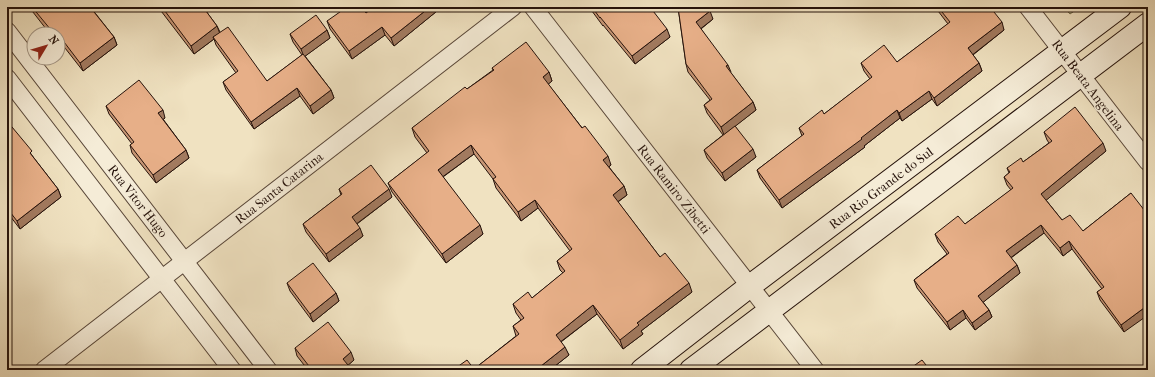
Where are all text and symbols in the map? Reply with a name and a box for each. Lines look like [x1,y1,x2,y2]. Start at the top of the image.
north arrow [26,26,66,66]
text: N [46,33,62,48]
street label: Rua Beata Angelina [1049,37,1128,134]
street label: Rua Ramiro Zibetti [634,141,714,237]
street label: Rua Rio Grande do Sul [826,144,936,232]
street label: Rua Santa Catarina [232,148,327,227]
street label: Rua Vitor Hugo [105,162,171,241]

